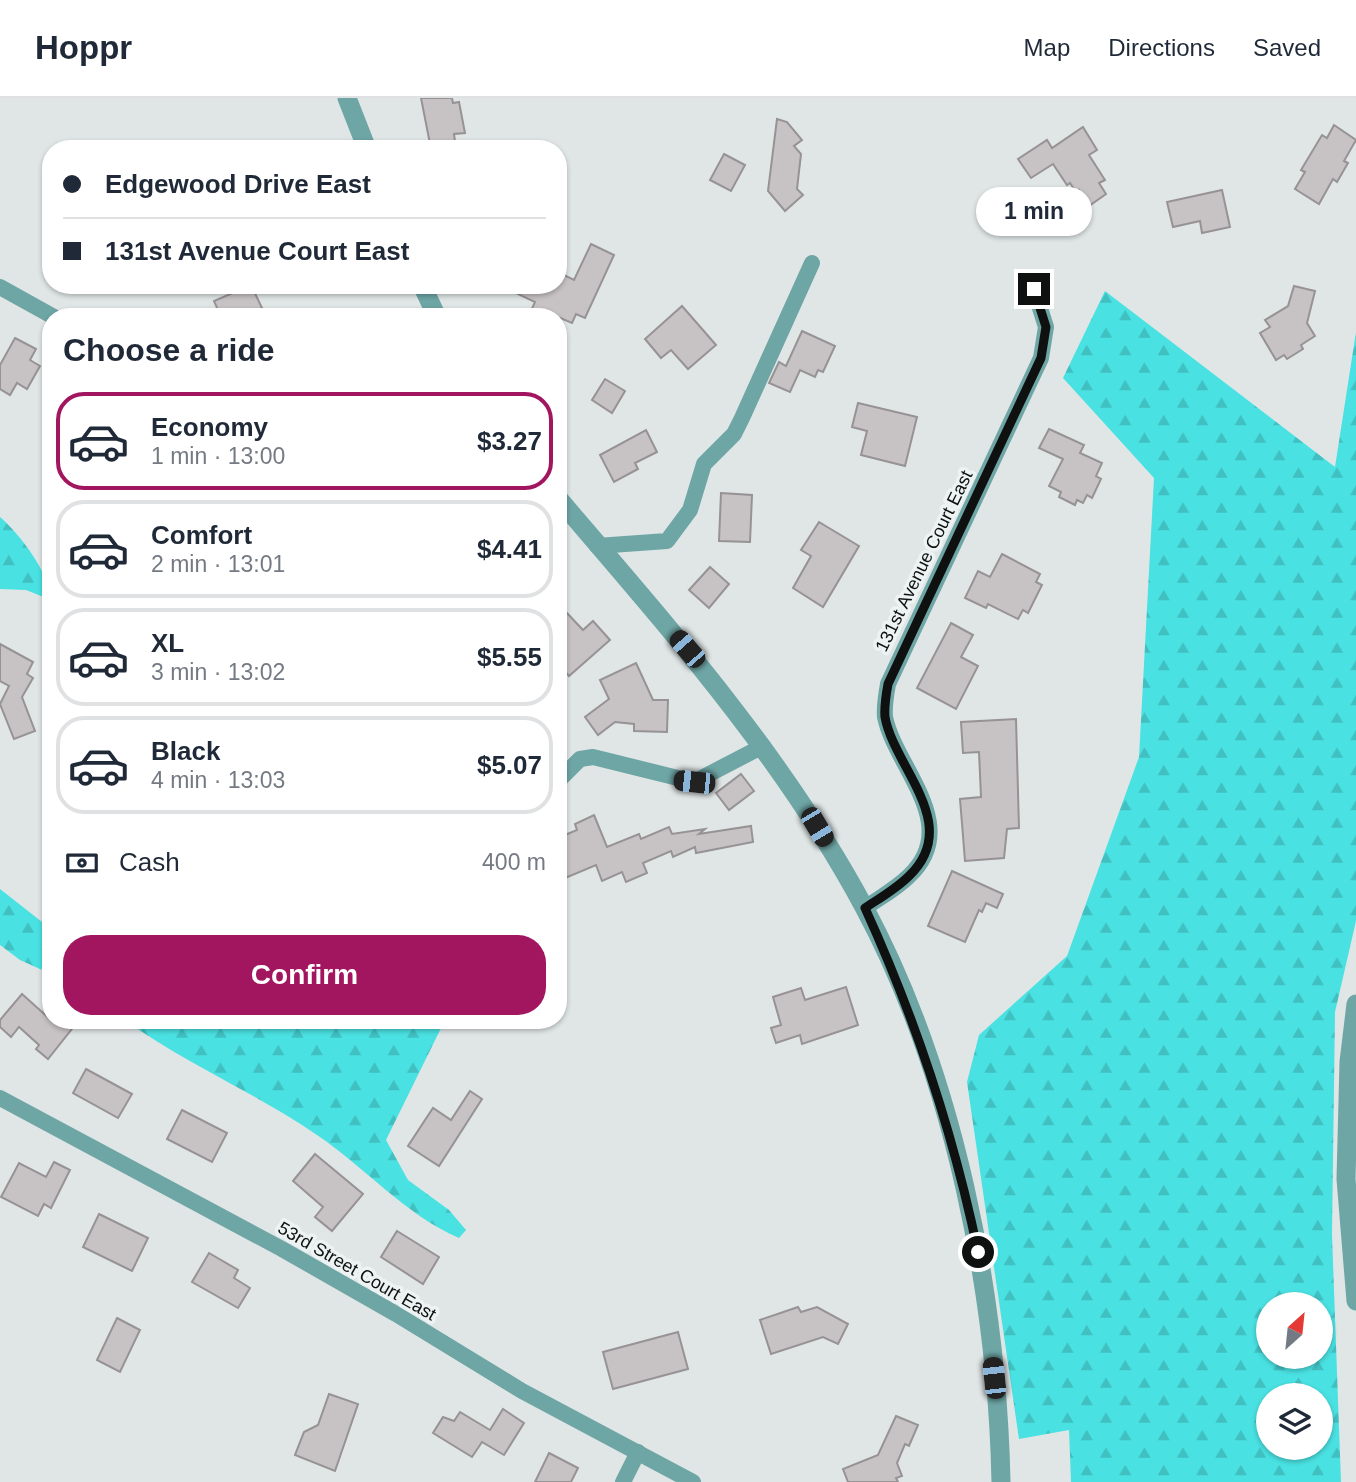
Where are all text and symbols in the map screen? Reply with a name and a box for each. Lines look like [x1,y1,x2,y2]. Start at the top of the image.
text: Hoppr [35,29,132,66]
text: Map [1024,34,1070,61]
text: Directions [1108,34,1215,61]
text: Saved [1253,34,1321,61]
text: Edgewood Drive East [105,169,371,199]
callout: 1 min [976,188,1092,236]
text: 1 min [1004,198,1064,224]
text: 131st Avenue Court East [105,236,409,266]
route end [1018,273,1050,305]
text: Choose a ride [63,332,275,368]
icon: car [67,410,130,473]
text: Economy [151,412,268,442]
text: $3.27 [477,426,542,456]
text: 1 min · 13:00 [151,443,285,469]
street label: 131st Avenue Court East [871,467,977,655]
icon: car [67,518,130,581]
text: Comfort [151,520,252,550]
text: $4.41 [477,534,542,564]
text: 2 min · 13:01 [151,551,285,577]
icon: car [67,626,130,689]
car [666,626,709,672]
text: XL [151,628,184,658]
text: $5.55 [477,642,542,672]
text: 3 min · 13:02 [151,659,285,685]
icon: car [67,734,130,797]
text: Black [151,736,220,766]
text: $5.07 [477,750,542,780]
text: 4 min · 13:03 [151,767,285,793]
car [673,769,716,795]
car [798,804,837,850]
icon: cash [63,844,101,882]
text: Cash [119,847,180,877]
text: 400 m [482,849,546,875]
button: Confirm [63,935,546,1015]
street label: 53rd Street Court East [274,1218,440,1324]
route start [962,1236,994,1268]
north arrow [1256,1292,1334,1368]
map controls [1256,1292,1333,1460]
car [982,1356,1007,1400]
button: layers [1256,1383,1333,1460]

